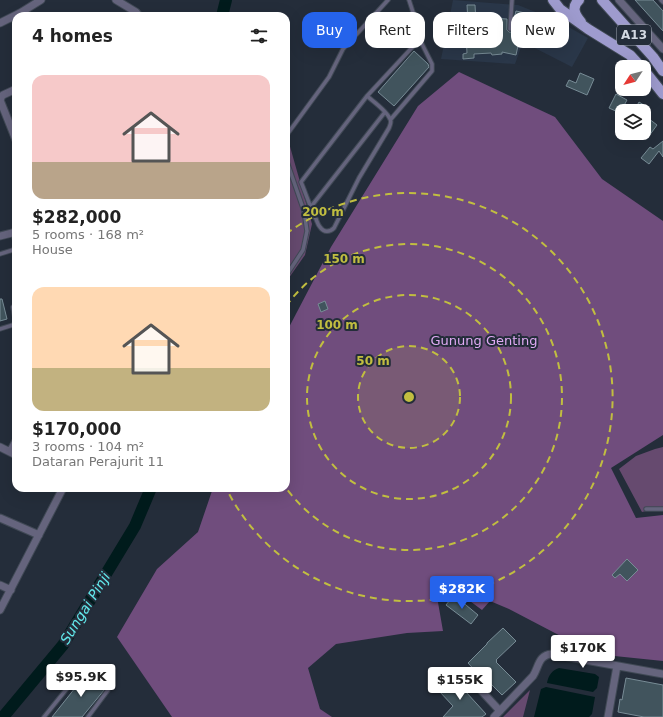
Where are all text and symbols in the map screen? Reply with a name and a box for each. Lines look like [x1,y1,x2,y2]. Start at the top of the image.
chip: Buy [302,12,357,48]
chip: Rent [365,12,425,48]
chip: Filters [433,12,503,48]
chip: New [511,12,569,48]
icon: filters [248,25,270,47]
road number: A13 [617,25,651,45]
text: 4 homes [32,26,113,46]
north arrow [615,60,651,96]
map controls [615,60,651,140]
icon: home [115,101,187,173]
button: layers [615,104,651,140]
text: 200 m [302,205,344,219]
text: $282,000 [32,207,121,227]
text: 5 rooms · 168 m² [32,227,144,242]
text: House [32,242,73,257]
text: 150 m [323,252,365,266]
icon: home [115,313,187,385]
text: 100 m [316,318,358,332]
park label: Gunung Genting [431,333,537,348]
text: 50 m [356,354,390,368]
centre of rings [402,390,416,404]
text: $170,000 [32,419,121,439]
text: 3 rooms · 104 m² [32,439,144,454]
text: Dataran Perajurit 11 [32,454,164,469]
water label: Sungai Pinji [57,569,113,647]
pin: $282K [434,576,490,610]
text: $282K [439,581,485,596]
pin: $170K [555,635,611,669]
text: $170K [560,640,606,655]
pin: $95.9K [48,664,114,698]
pin: $155K [432,667,488,701]
text: $95.9K [55,669,107,684]
text: $155K [437,672,483,687]

